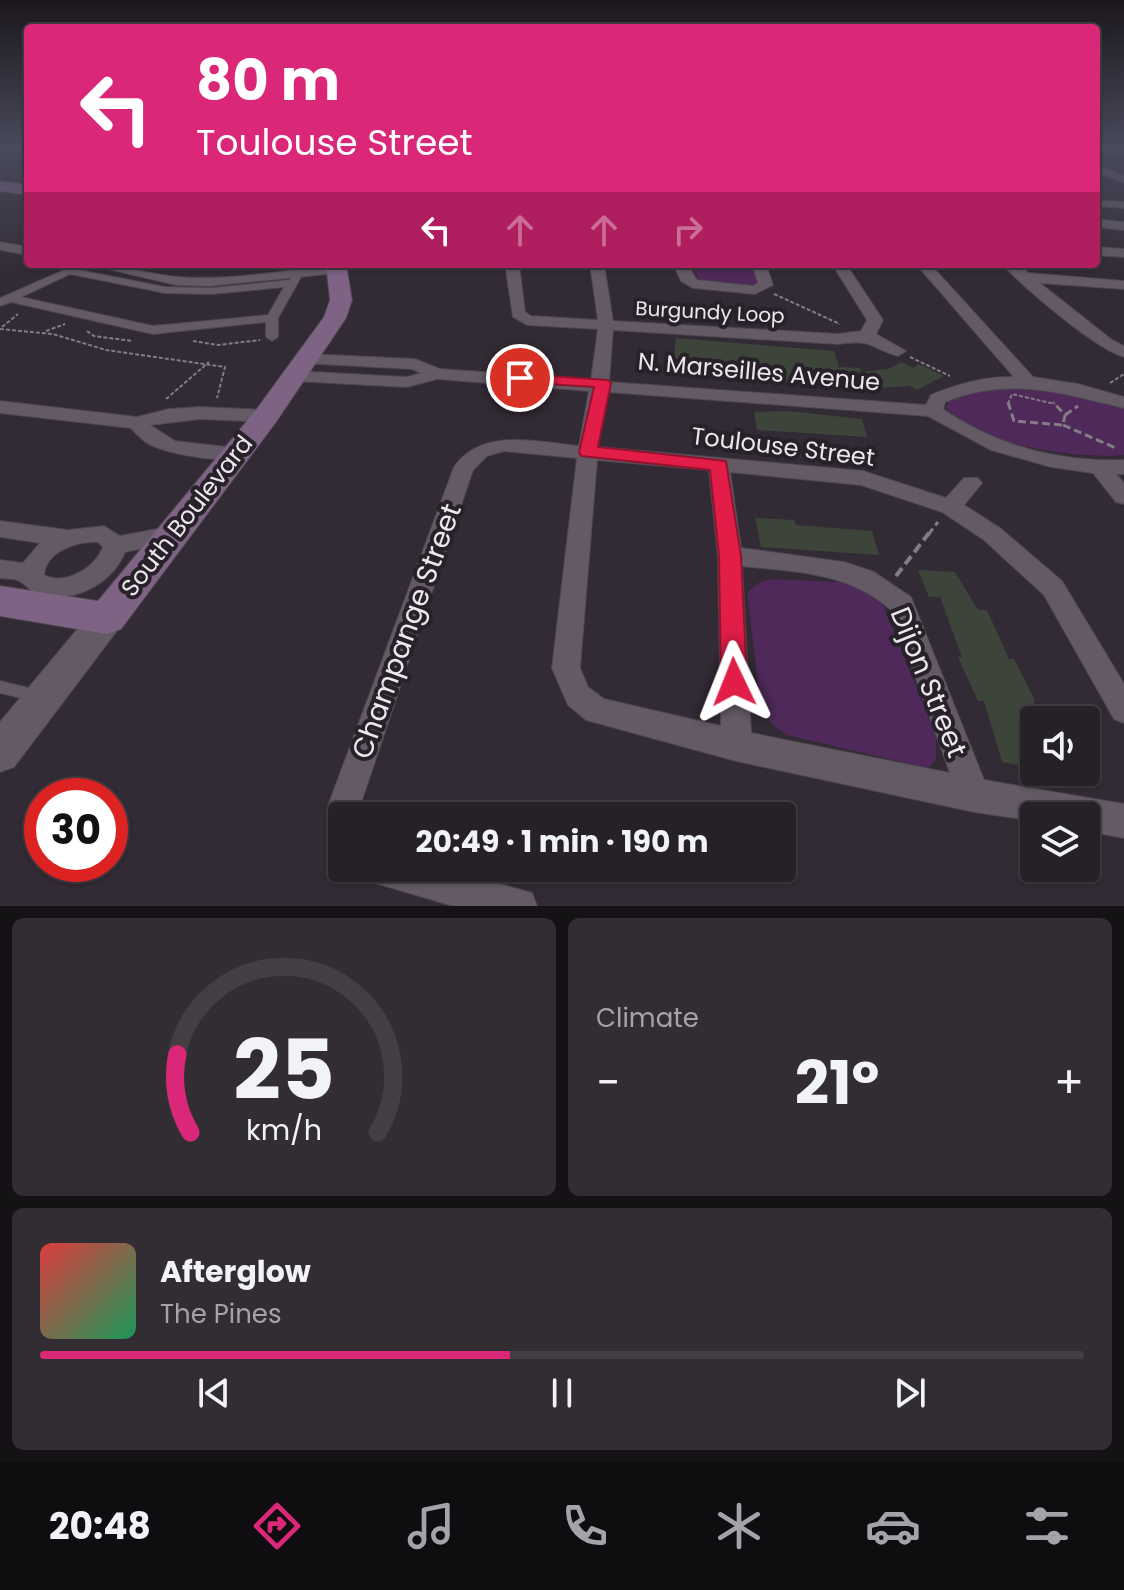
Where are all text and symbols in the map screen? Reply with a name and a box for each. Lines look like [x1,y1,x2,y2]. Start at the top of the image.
text: 80 m [196,41,340,120]
icon: left [64,56,168,160]
text: Toulouse Street [196,117,473,168]
icon: left [414,208,458,252]
icon: ahead [498,208,542,252]
icon: ahead [582,208,626,252]
icon: right [666,208,710,252]
street label: Burgundy Loop [635,294,785,330]
pin [486,344,554,412]
street label: N. Marseilles Avenue [636,344,882,399]
icon: arrive [498,356,542,400]
street label: Toulouse Street [690,419,877,474]
street label: South Boulevard [113,428,260,603]
street label: Champange Street [342,498,471,764]
street label: Dijon Street [881,601,976,763]
position arrow [692,640,776,724]
map controls [1020,706,1100,882]
button: sound [1020,706,1100,786]
speed limit sign: 30 [24,778,128,882]
button: layers [1020,802,1100,882]
text: 20:49 · 1 min · 190 m [415,820,709,863]
text: Climate [596,1000,699,1036]
text: 25 [233,1012,335,1128]
text: 21° [795,1041,879,1125]
text: − [596,1052,620,1113]
text: + [1054,1052,1084,1113]
text: km/h [246,1110,322,1150]
text: Afterglow [160,1250,311,1293]
text: The Pines [160,1296,282,1332]
icon: previous [192,1371,236,1415]
icon: pause [540,1371,584,1415]
icon: next [888,1371,932,1415]
icon: directions [249,1498,305,1554]
icon: music [403,1498,459,1554]
icon: phone [557,1498,613,1554]
icon: climate [711,1498,767,1554]
icon: car [865,1498,921,1554]
icon: filters [1019,1498,1075,1554]
text: 20:48 [49,1501,151,1552]

